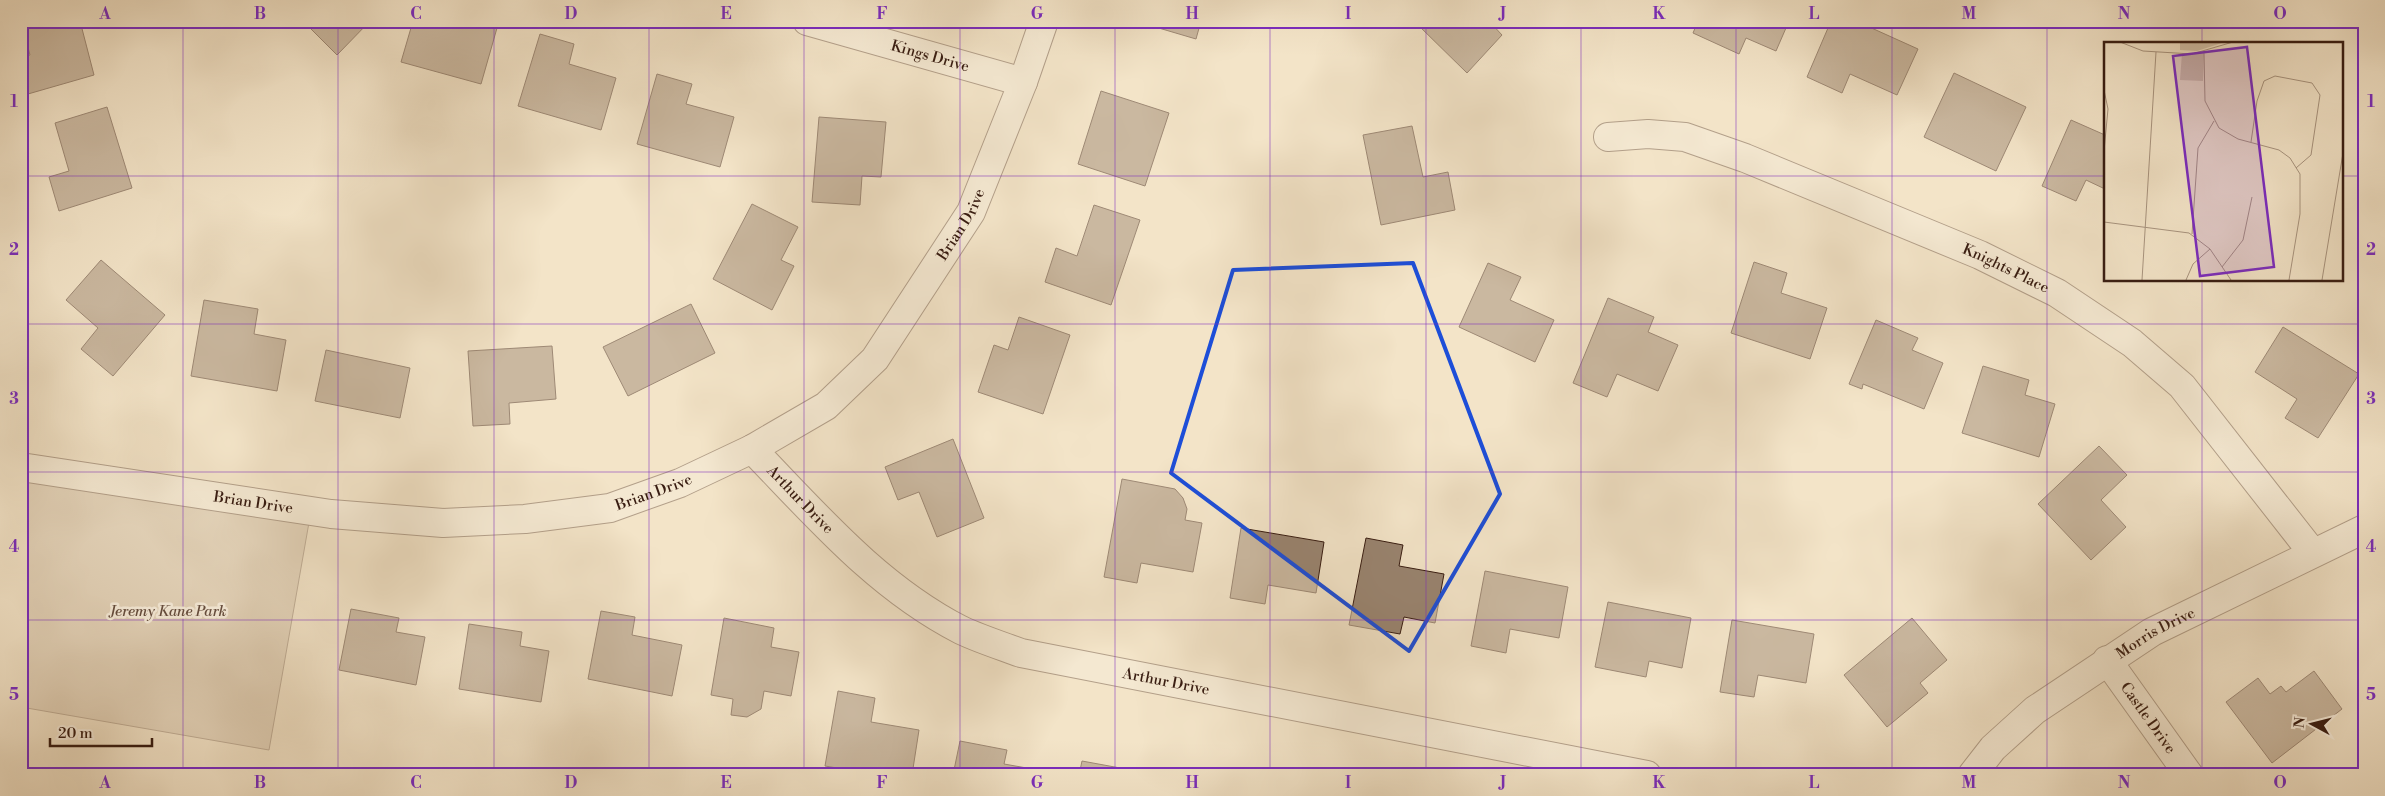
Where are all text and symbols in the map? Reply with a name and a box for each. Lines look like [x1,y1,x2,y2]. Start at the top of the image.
text: A [98,4,111,24]
text: B [254,4,266,24]
text: C [410,4,422,24]
text: D [565,4,578,24]
text: E [720,4,732,24]
text: F [876,4,888,24]
text: G [1031,4,1044,24]
text: H [1185,4,1199,24]
text: I [1345,4,1351,24]
text: J [1498,4,1506,24]
text: K [1653,4,1667,24]
text: L [1809,4,1820,24]
text: M [1962,4,1977,24]
text: N [2118,4,2131,24]
text: O [2273,4,2287,24]
street label: Kings Drive [889,36,971,76]
inset map [2104,42,2342,281]
text: 1 [10,92,18,112]
text: 1 [2367,92,2375,112]
street label: Brian Drive [932,186,989,265]
street label: Knights Place [1960,239,2052,297]
text: 2 [9,240,19,260]
text: 2 [2366,240,2376,260]
text: 3 [9,389,19,409]
text: 3 [2366,389,2376,409]
street label: Arthur Drive [762,460,838,538]
street label: Brian Drive [612,469,695,515]
street label: Brian Drive [211,487,294,518]
text: 4 [9,537,20,557]
text: 4 [2366,537,2377,557]
park label: Jeremy Kane Park [108,602,226,621]
street label: Morris Drive [2112,603,2198,663]
street label: Arthur Drive [1120,663,1211,699]
street label: Castle Drive [2116,678,2180,757]
text: 5 [9,685,19,705]
text: 5 [2366,685,2376,705]
north arrow [2288,698,2338,748]
scale bar [50,716,152,748]
text: N [2290,716,2310,729]
text: 20 m [58,724,93,743]
text: A [98,773,111,793]
text: B [254,773,266,793]
text: C [410,773,422,793]
text: D [565,773,578,793]
text: E [720,773,732,793]
text: F [876,773,888,793]
text: G [1031,773,1044,793]
text: H [1185,773,1199,793]
text: I [1345,773,1351,793]
text: J [1498,773,1506,793]
text: K [1653,773,1667,793]
text: L [1809,773,1820,793]
text: M [1962,773,1977,793]
text: N [2118,773,2131,793]
text: O [2273,773,2287,793]

